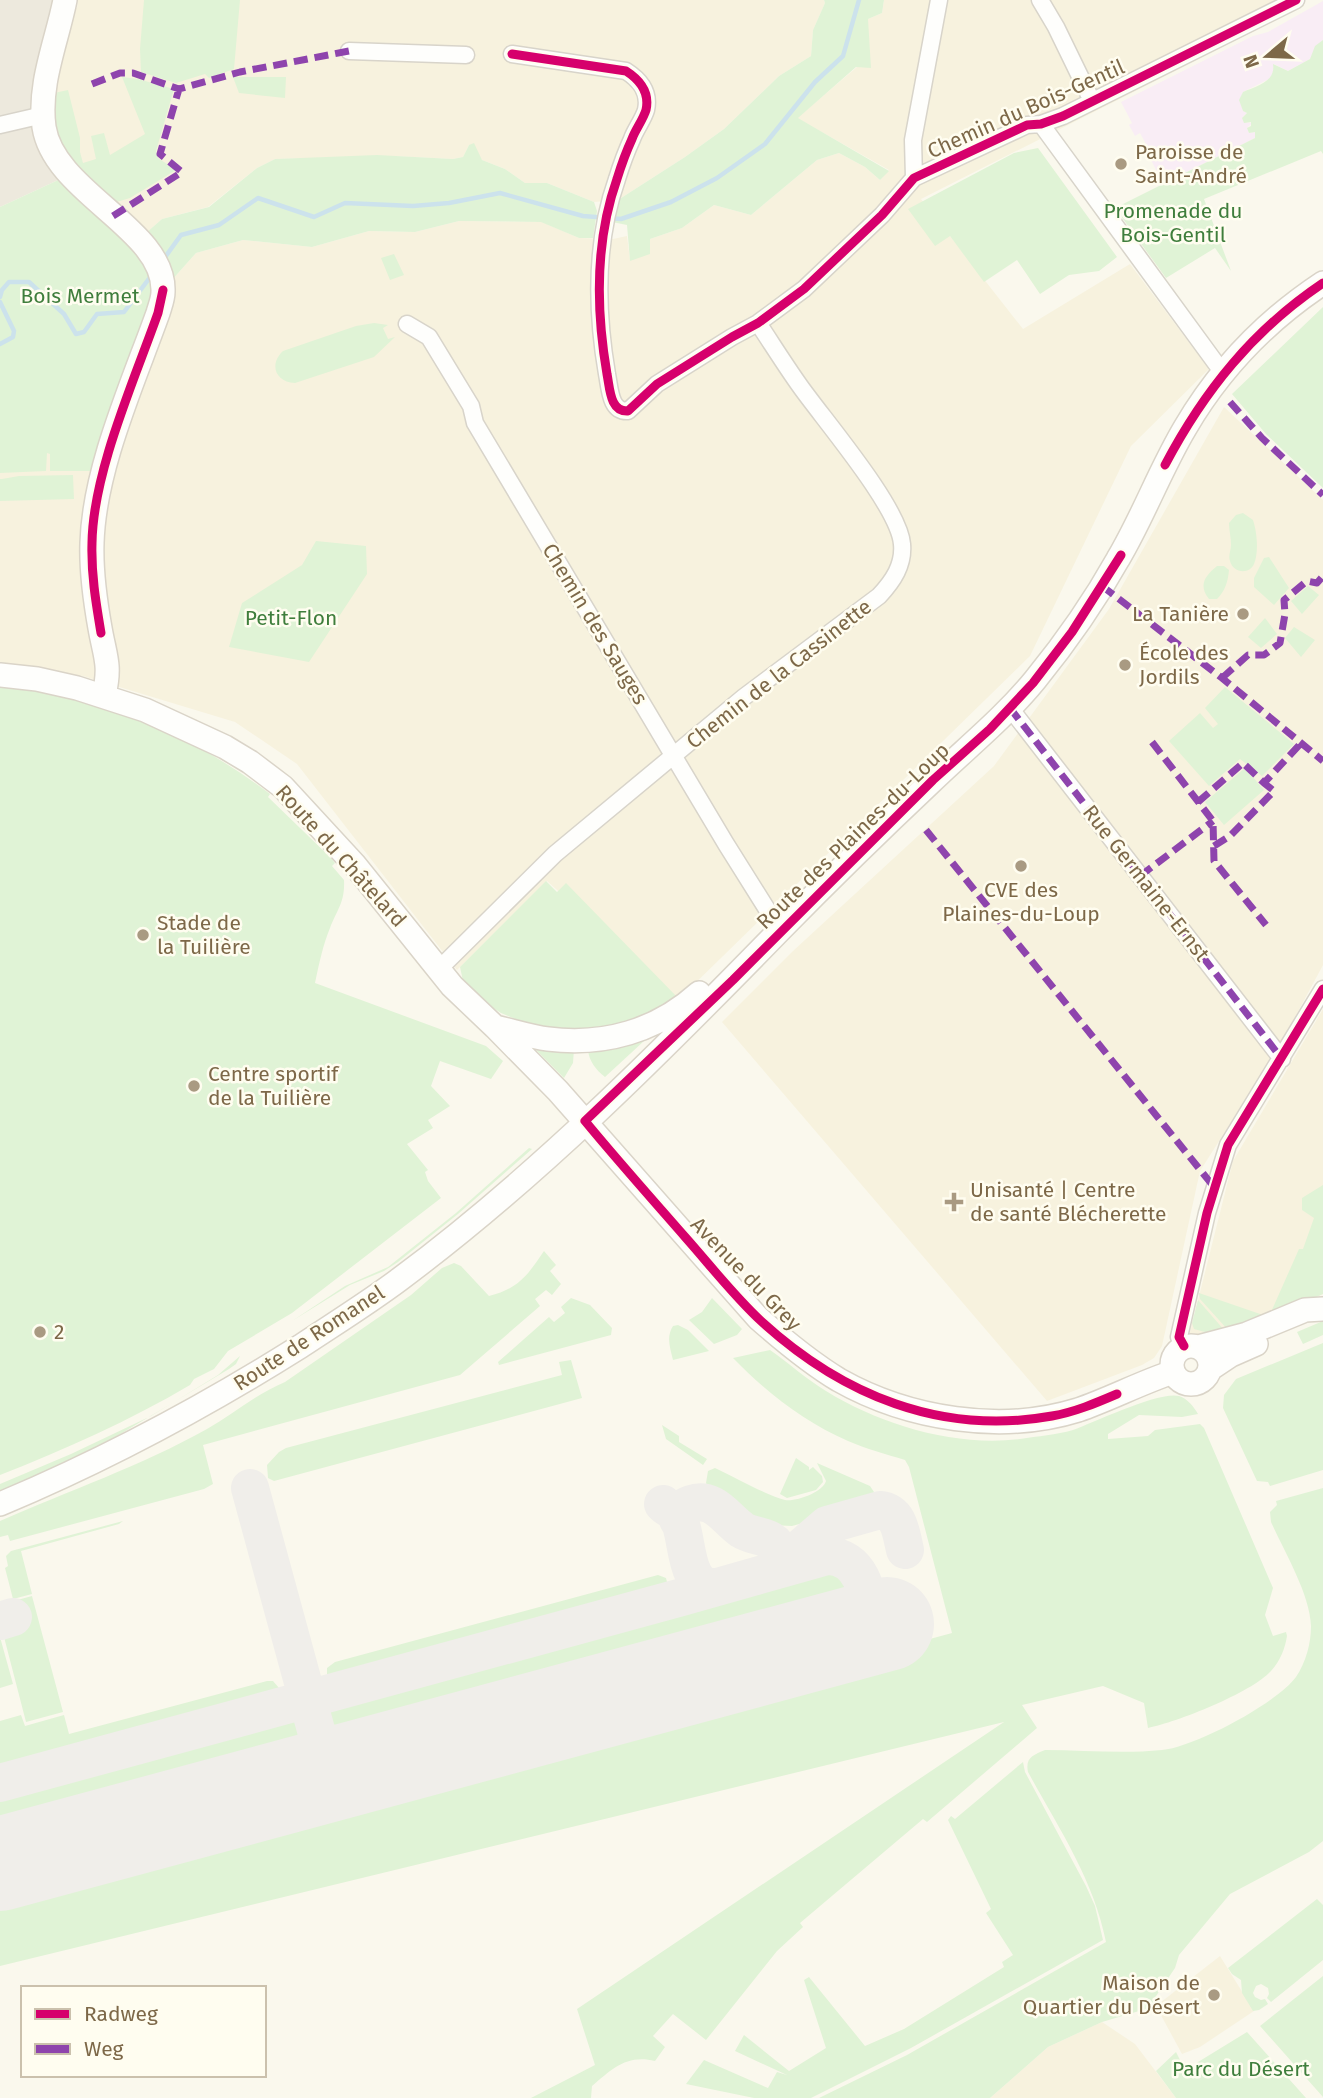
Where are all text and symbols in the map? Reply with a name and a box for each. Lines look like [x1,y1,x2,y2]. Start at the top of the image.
north arrow [1232,21,1302,91]
text: N [1238,52,1264,71]
street label: Chemin du Bois-Gentil [923,54,1129,164]
place label: Paroisse de Saint-André [1135,139,1247,189]
marker: Paroisse de Saint-André [1113,156,1129,172]
park label: Promenade du Bois-Gentil [1103,198,1243,248]
park label: Bois Mermet [20,283,140,309]
street label: Chemin des Sauges [537,539,653,709]
street label: Chemin de la Cassinette [681,594,877,754]
place label: La Tanière [1132,601,1229,627]
park label: Petit-Flon [245,605,337,631]
marker: La Tanière [1235,606,1251,622]
place label: École des Jordils [1139,640,1229,690]
marker: École des Jordils [1117,657,1133,673]
street label: Route des Plaines-du-Loup [751,737,955,935]
street label: Route du Châtelard [270,779,412,933]
street label: Rue Germaine-Ernst [1077,800,1215,967]
marker: CVE des Plaines-du-Loup [1013,858,1029,874]
place label: CVE des Plaines-du-Loup [942,877,1100,927]
place label: Stade de la Tuilière [157,910,251,960]
marker: Stade de la Tuilière [135,927,151,943]
place label: Centre sportif de la Tuilière [208,1061,340,1111]
marker: Centre sportif de la Tuilière [186,1078,202,1094]
place label: Unisanté | Centre de santé Blécherette [970,1177,1166,1227]
marker: Unisanté | Centre de santé Blécherette [944,1192,964,1212]
street label: Avenue du Grey [685,1212,807,1337]
street label: Route de Romanel [229,1280,389,1396]
place label: 2 [54,1319,64,1345]
marker: 2 [32,1324,48,1340]
place label: Maison de Quartier du Désert [1023,1970,1200,2020]
legend [21,1986,266,2077]
marker: Maison de Quartier du Désert [1206,1987,1222,2003]
text: Radweg [84,2001,158,2027]
text: Weg [84,2036,124,2062]
park label: Parc du Désert [1172,2056,1310,2082]

